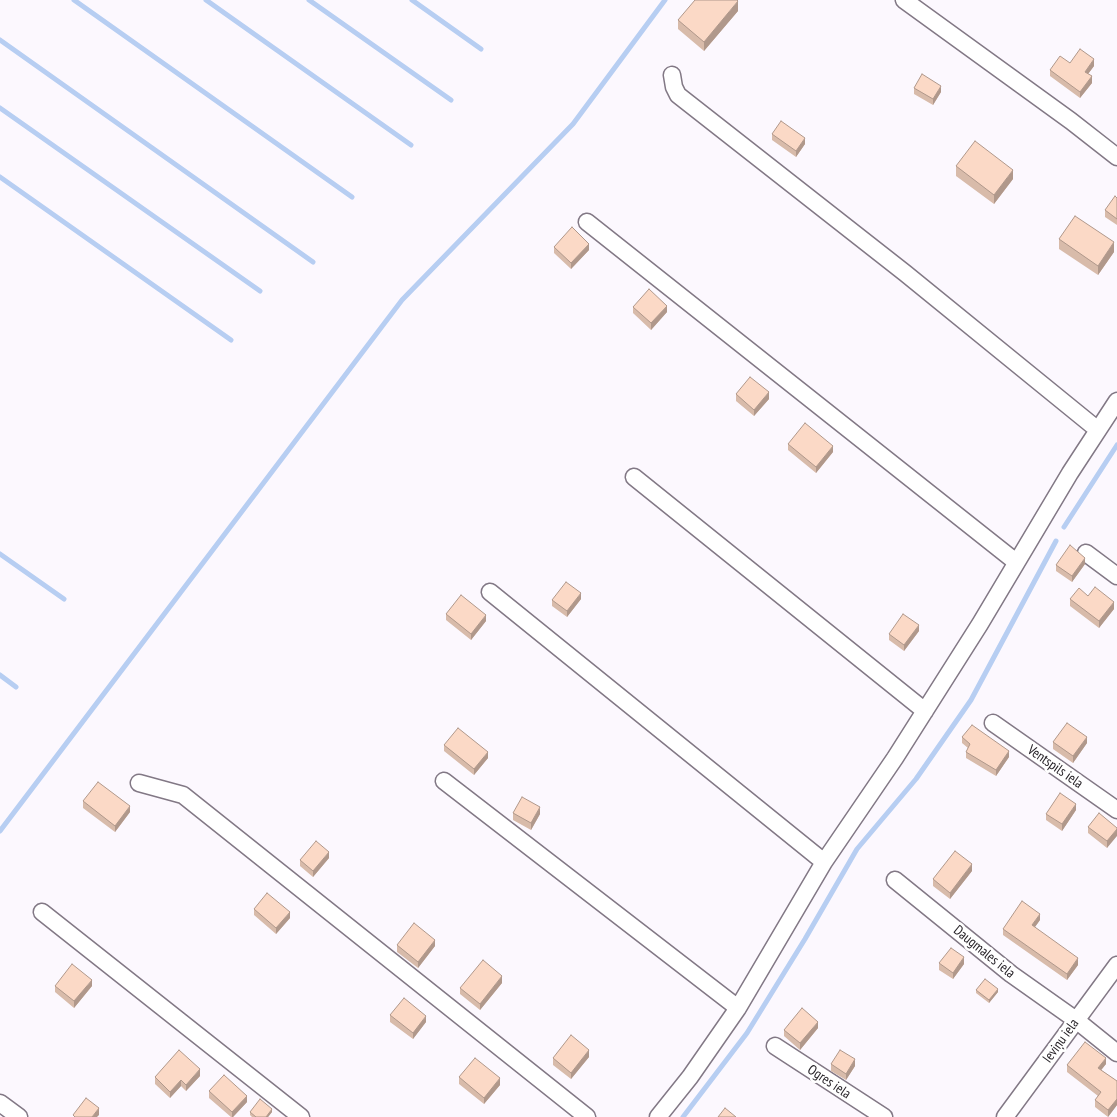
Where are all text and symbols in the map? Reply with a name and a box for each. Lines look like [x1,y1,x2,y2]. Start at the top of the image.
street label: Ventspils iela [1024,742,1086,792]
street label: Daugmales iela [950,922,1018,982]
street label: Ieviņu iela [1039,1016,1083,1066]
street label: Ogres iela [804,1061,854,1103]

